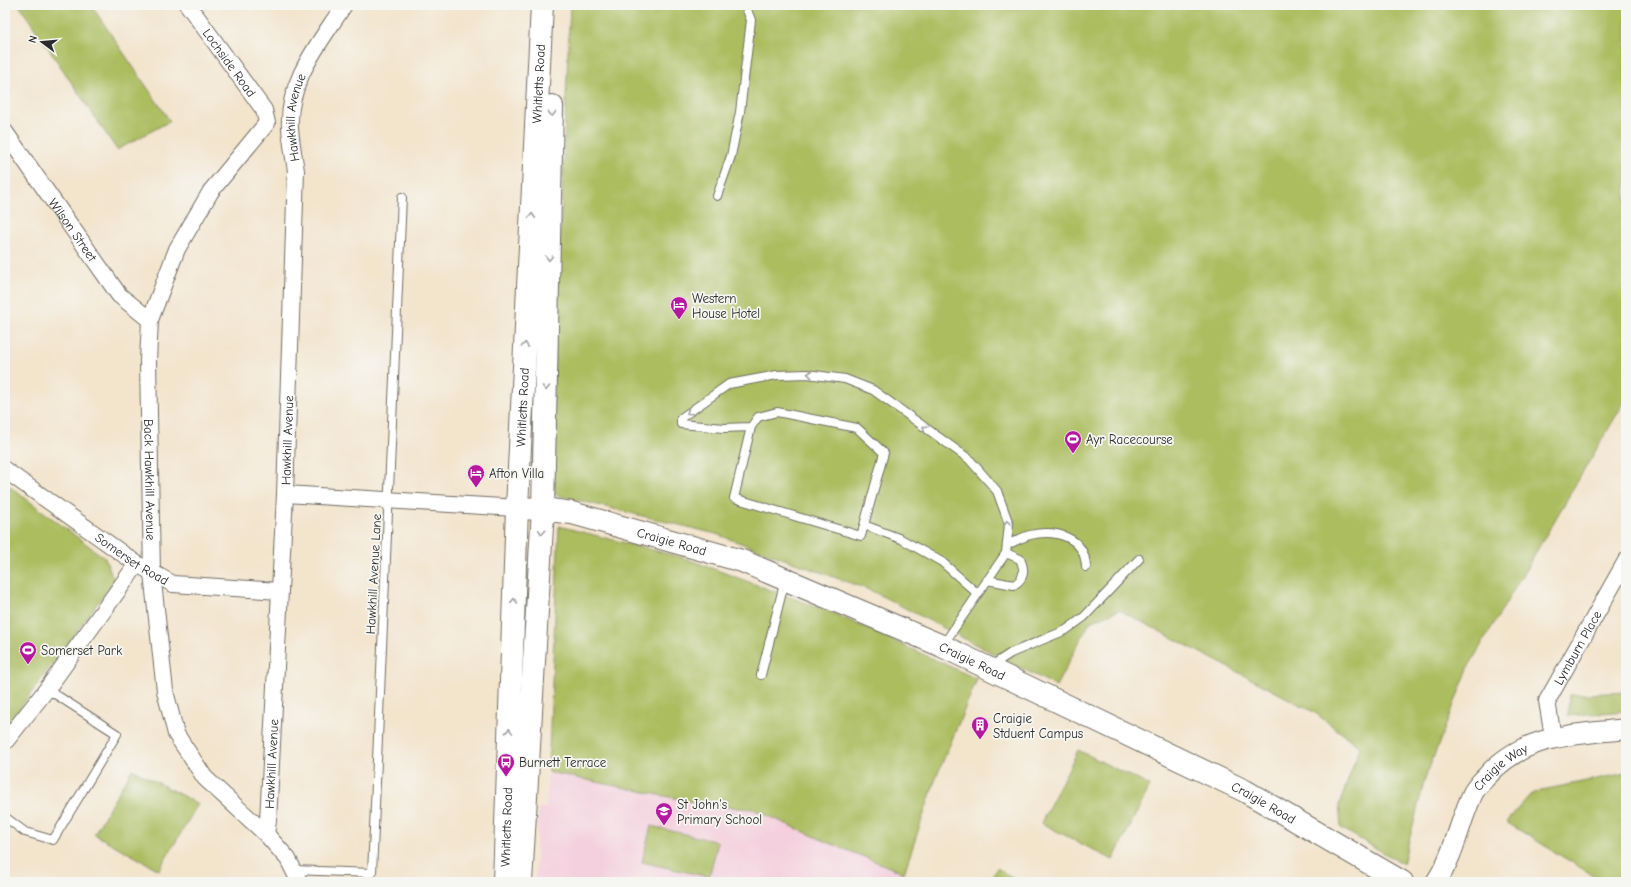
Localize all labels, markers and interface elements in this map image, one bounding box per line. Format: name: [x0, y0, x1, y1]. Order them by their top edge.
north arrow: [22, 22, 62, 62]
street label: Lochside Road: [200, 26, 259, 100]
text: N: [26, 34, 40, 45]
street label: Whitletts Road: [529, 44, 548, 124]
street label: Hawkhill Avenue: [283, 70, 309, 163]
one-way arrow: [547, 111, 556, 117]
street label: Wilson Street: [46, 195, 101, 265]
one-way arrow: [527, 213, 536, 219]
one-way arrow: [544, 255, 553, 261]
place label: Western House Hotel: [692, 291, 760, 321]
hotel icon: Western House Hotel: [669, 295, 689, 320]
one-way arrow: [521, 342, 530, 348]
street label: Whitletts Road: [513, 367, 532, 447]
one-way arrow: [807, 370, 813, 379]
one-way arrow: [542, 385, 550, 391]
street label: Hawkhill Avenue: [278, 395, 296, 485]
one-way arrow: [687, 407, 694, 414]
street label: Back Hawkhill Avenue: [141, 419, 158, 541]
one-way arrow: [922, 425, 929, 433]
sports icon: Ayr Racecourse: [1063, 429, 1083, 454]
place label: Ayr Racecourse: [1086, 432, 1173, 447]
hotel icon: Afton Villa: [466, 463, 486, 488]
place label: Afton Villa: [489, 466, 544, 481]
street label: Hawkhill Avenue Lane: [363, 513, 384, 635]
one-way arrow: [1003, 519, 1012, 526]
street label: Craigie Road: [635, 525, 708, 559]
one-way arrow: [537, 529, 546, 535]
street label: Somerset Road: [92, 530, 171, 588]
one-way arrow: [510, 598, 518, 604]
street label: Lymburn Place: [1551, 607, 1605, 688]
street label: Craigie Road: [937, 639, 1008, 683]
sports icon: Somerset Park: [18, 640, 38, 665]
place label: Somerset Park: [41, 643, 123, 658]
place label: Craigie Stduent Campus: [993, 711, 1083, 741]
building icon: Craigie Stduent Campus: [970, 715, 990, 740]
street label: Hawkhill Avenue: [262, 718, 281, 809]
one-way arrow: [505, 728, 513, 734]
street label: Craigie Way: [1470, 741, 1530, 794]
bus stop icon: Burnett Terrace: [496, 752, 516, 777]
place label: Burnett Terrace: [519, 755, 607, 770]
street label: Craigie Road: [1229, 779, 1298, 827]
street label: Whitletts Road: [498, 787, 515, 867]
place label: St John's Primary School: [677, 797, 762, 827]
school or university icon: St John's Primary School: [654, 801, 674, 826]

